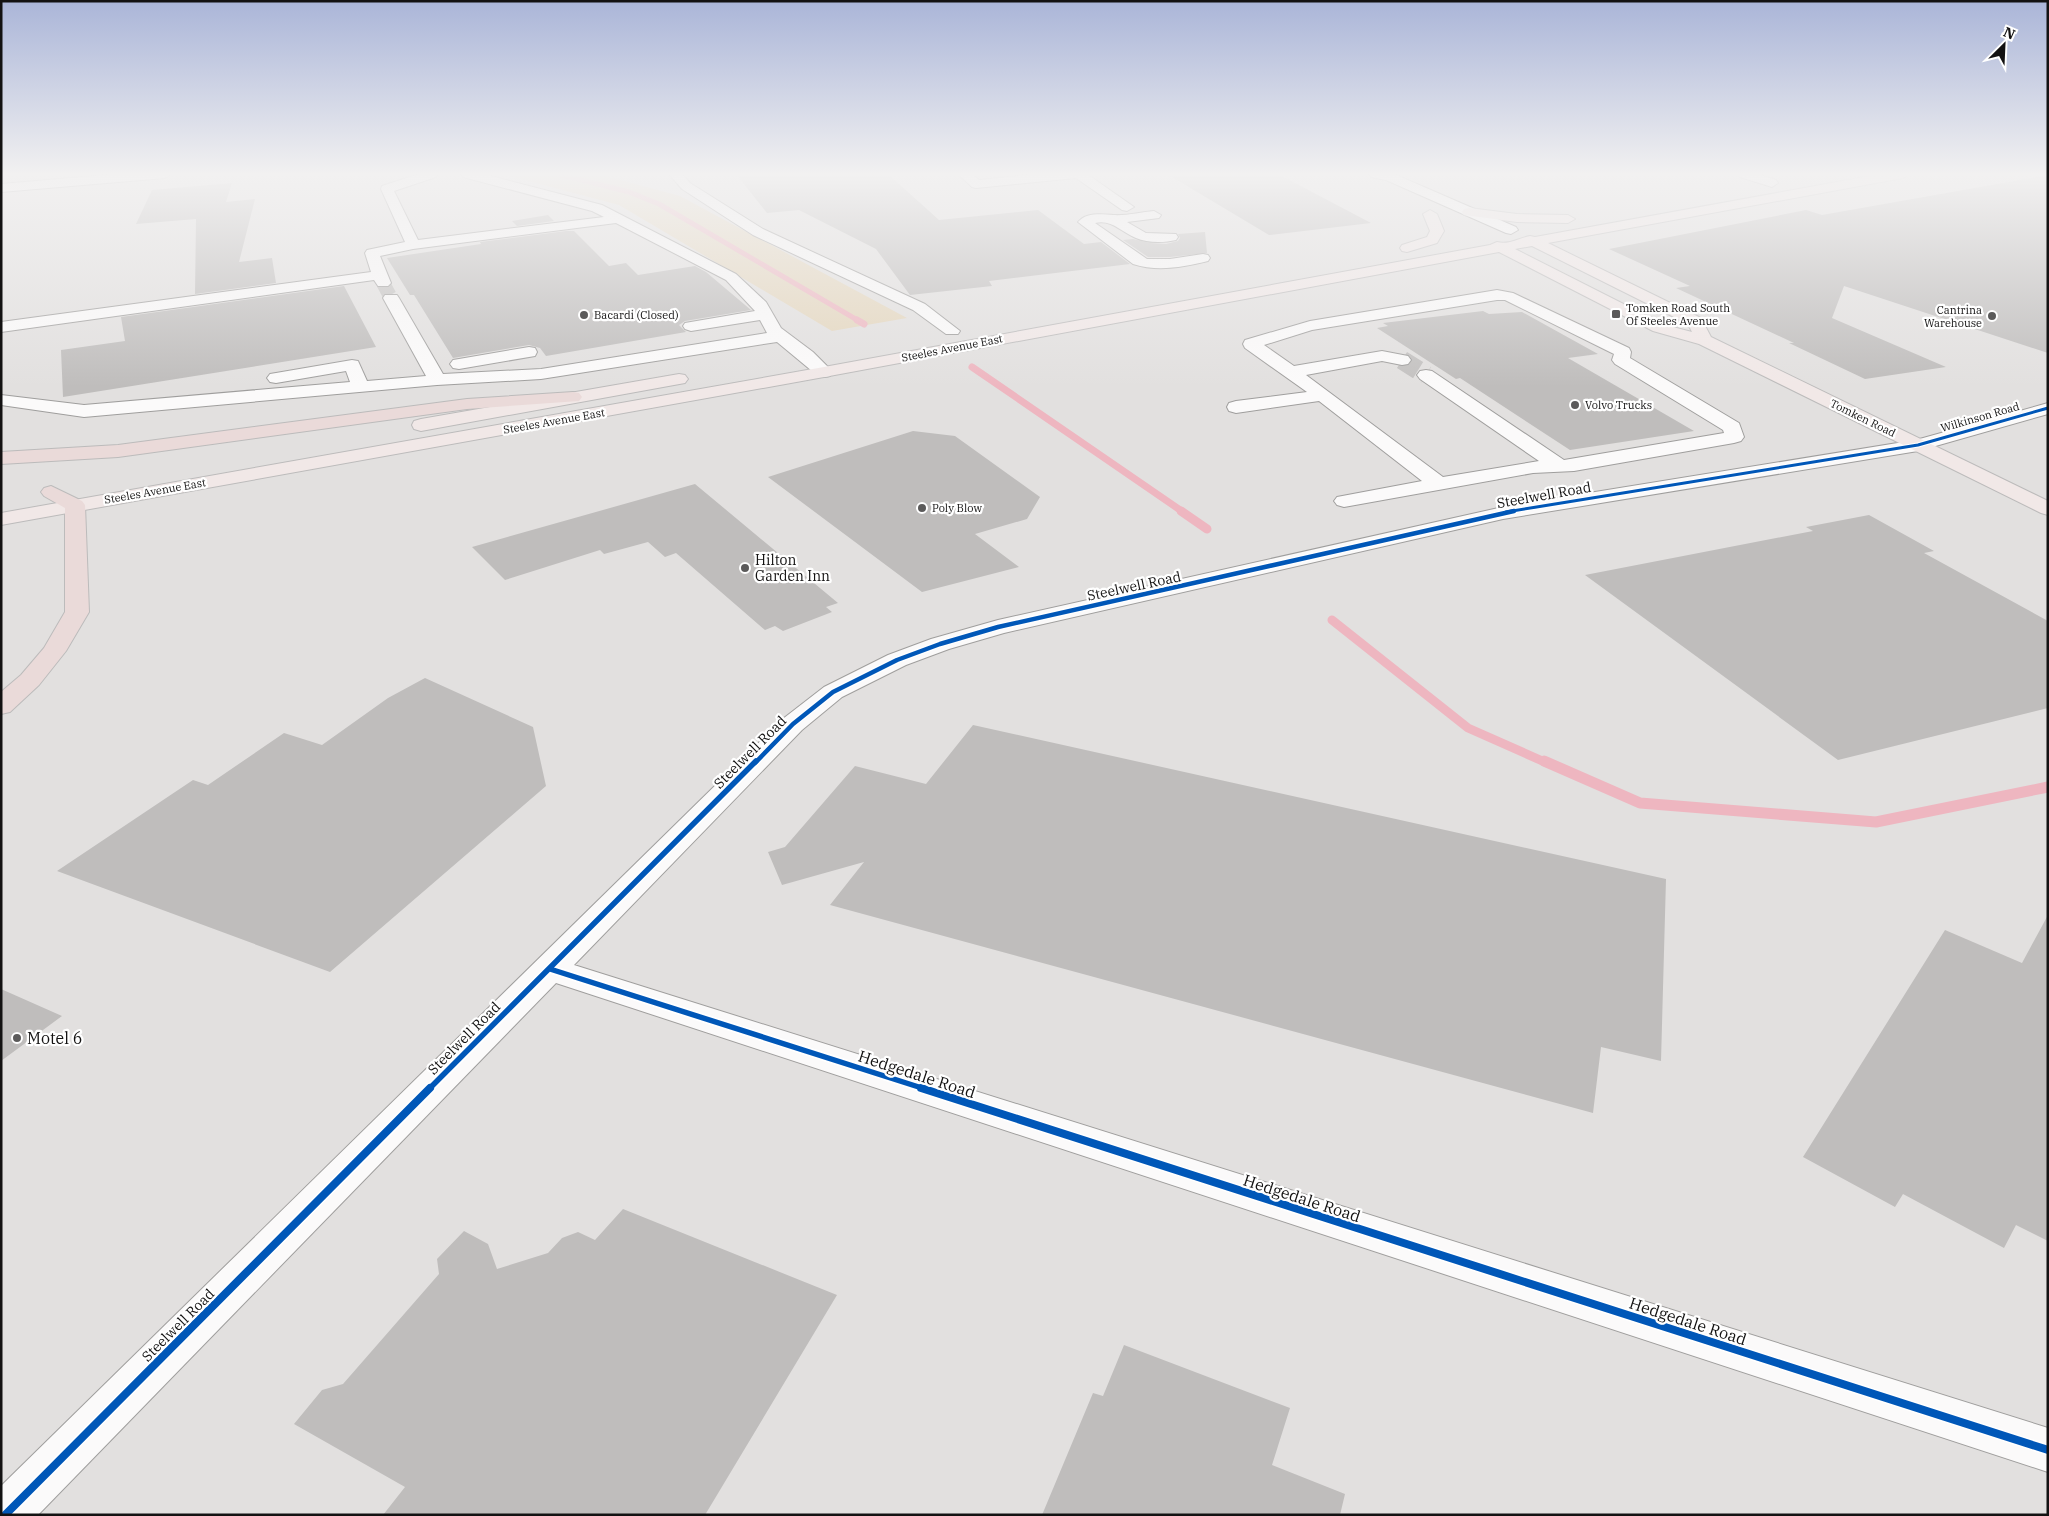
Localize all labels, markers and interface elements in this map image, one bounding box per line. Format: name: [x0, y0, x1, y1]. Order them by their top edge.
north arrow: [1979, 20, 2029, 70]
text: N: [2001, 23, 2018, 44]
place label: Tomken Road South Of Steeles Avenue: [1626, 301, 1730, 328]
place label: Cantrina Warehouse: [1924, 303, 1982, 330]
place label: Bacardi (Closed): [594, 308, 679, 322]
marker: Tomken Road South Of Steeles Avenue: [1610, 308, 1622, 320]
marker: Bacardi (Closed): [578, 309, 590, 321]
marker: Cantrina Warehouse: [1986, 310, 1998, 322]
street label: Steeles Avenue East: [900, 331, 1004, 365]
street label: Tomken Road: [1828, 396, 1898, 440]
place label: Volvo Trucks: [1585, 398, 1652, 412]
marker: Volvo Trucks: [1569, 399, 1581, 411]
street label: Wilkinson Road: [1939, 399, 2021, 435]
street label: Steeles Avenue East: [502, 405, 606, 437]
street label: Steeles Avenue East: [103, 475, 207, 507]
street label: Steelwell Road: [1495, 478, 1593, 512]
place label: Poly Blow: [932, 501, 982, 515]
marker: Poly Blow: [916, 502, 928, 514]
place label: Hilton Garden Inn: [755, 551, 830, 585]
marker: Hilton Garden Inn: [739, 562, 751, 574]
street label: Steelwell Road: [1085, 567, 1183, 605]
street label: Steelwell Road: [710, 711, 791, 792]
street label: Steelwell Road: [424, 997, 505, 1078]
place label: Motel 6: [27, 1028, 82, 1048]
marker: Motel 6: [11, 1032, 23, 1044]
street label: Hedgedale Road: [856, 1046, 978, 1102]
street label: Hedgedale Road: [1241, 1170, 1363, 1226]
street label: Steelwell Road: [138, 1284, 219, 1365]
street label: Hedgedale Road: [1627, 1293, 1749, 1349]

